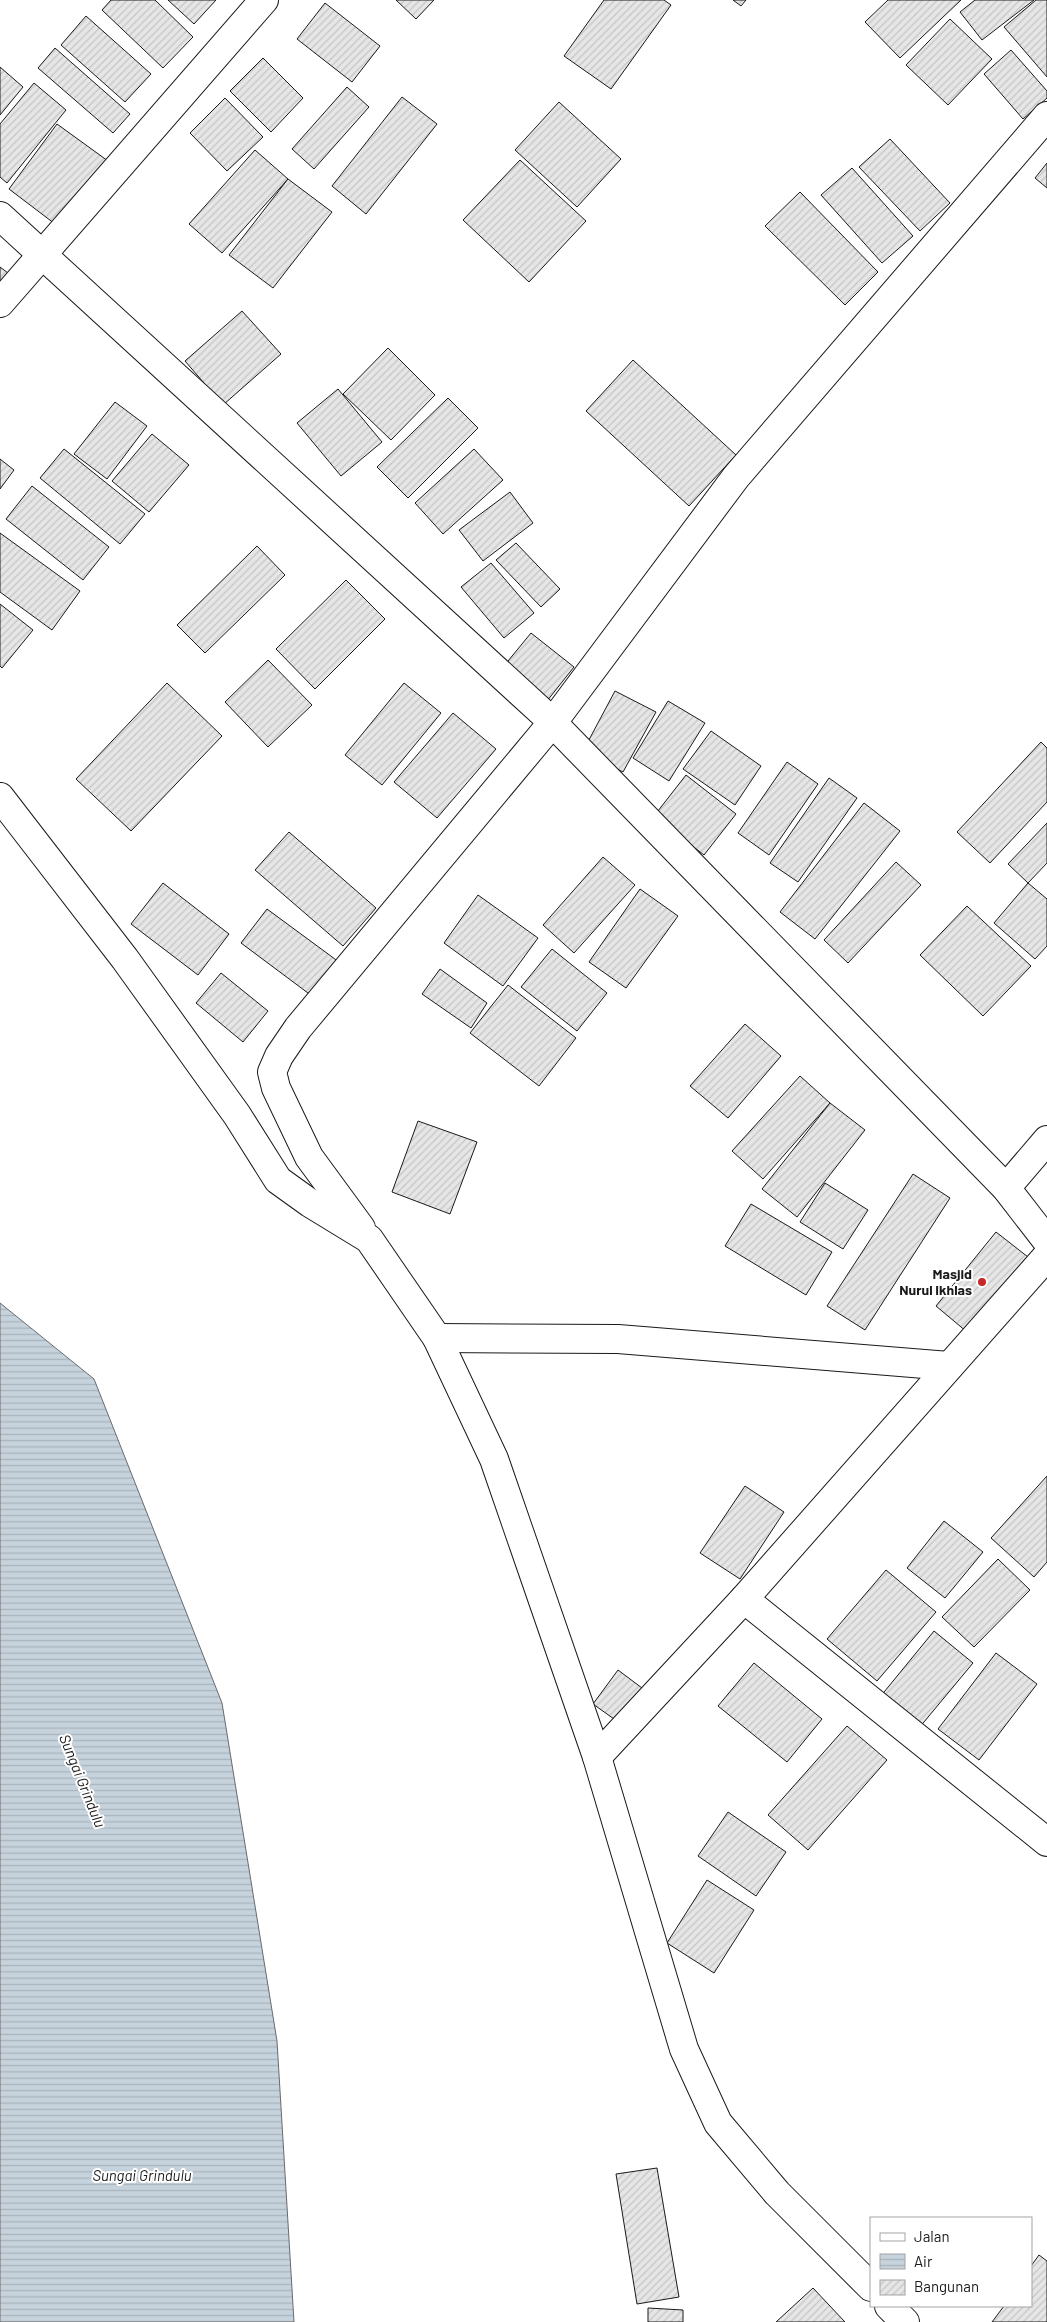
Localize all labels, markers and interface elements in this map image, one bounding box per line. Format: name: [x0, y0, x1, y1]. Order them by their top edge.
place label: Masjid Nurul Ikhlas: [899, 1265, 972, 1298]
marker: Masjid Nurul Ikhlas: [976, 1276, 988, 1288]
water label: Sungai Grindulu: [56, 1731, 110, 1830]
water label: Sungai Grindulu: [92, 2166, 192, 2184]
legend: [870, 2217, 1032, 2307]
text: Jalan: [914, 2227, 950, 2245]
text: Air: [914, 2252, 933, 2270]
text: Bangunan: [914, 2277, 979, 2295]

